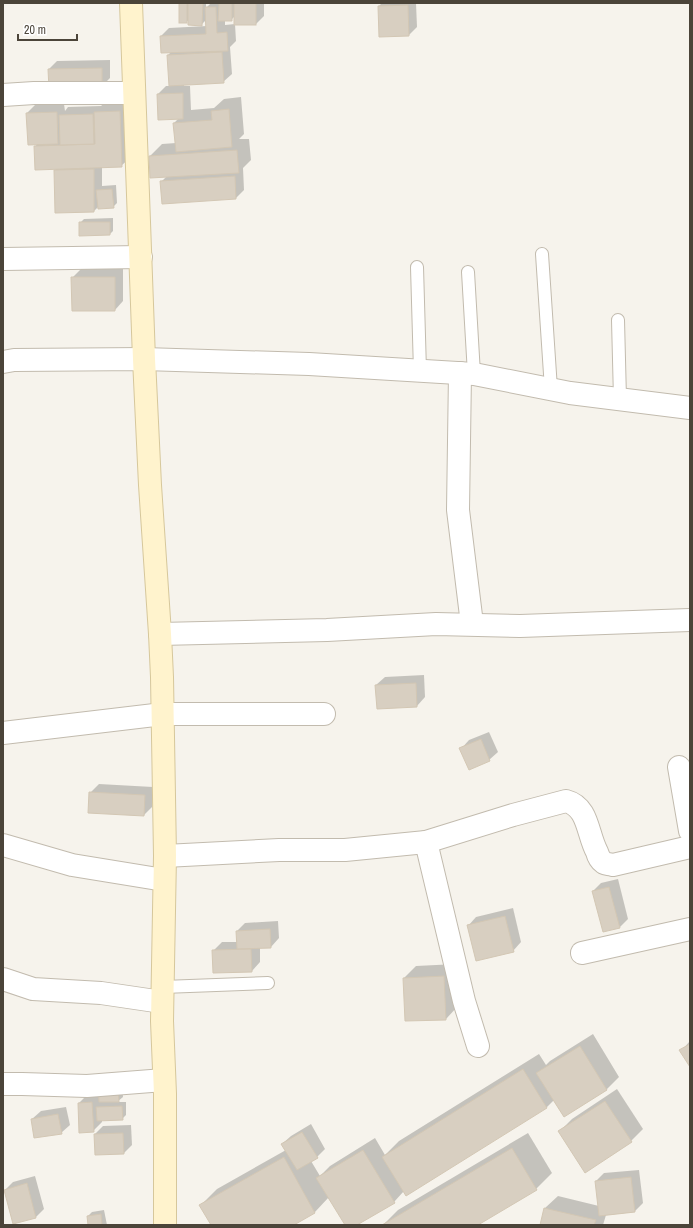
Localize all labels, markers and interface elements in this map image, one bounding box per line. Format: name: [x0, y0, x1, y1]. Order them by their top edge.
scale bar: [18, 16, 77, 42]
text: 20 m: [24, 22, 46, 38]

